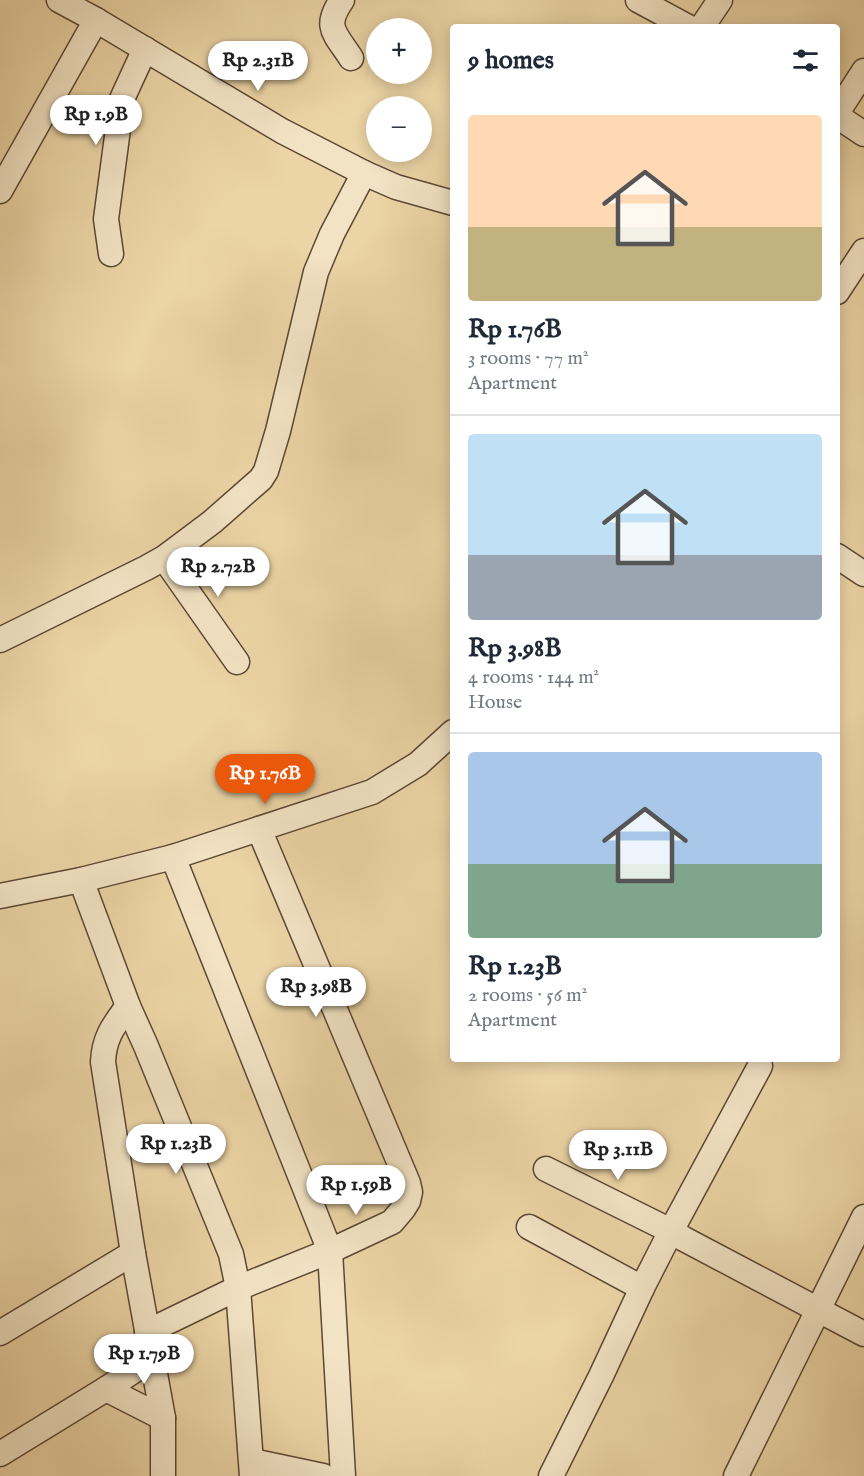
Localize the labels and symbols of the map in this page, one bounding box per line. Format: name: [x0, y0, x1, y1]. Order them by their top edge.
pin: Rp 2.31B: [196, 41, 320, 92]
pin: Rp 1.9B: [41, 95, 151, 146]
pin: Rp 2.72B: [156, 547, 280, 598]
pin: Rp 1.76B: [203, 754, 327, 805]
pin: Rp 3.98B: [254, 967, 378, 1018]
pin: Rp 1.23B: [114, 1124, 238, 1175]
pin: Rp 3.11B: [556, 1130, 680, 1181]
pin: Rp 1.59B: [294, 1165, 418, 1216]
pin: Rp 1.79B: [82, 1334, 206, 1385]

